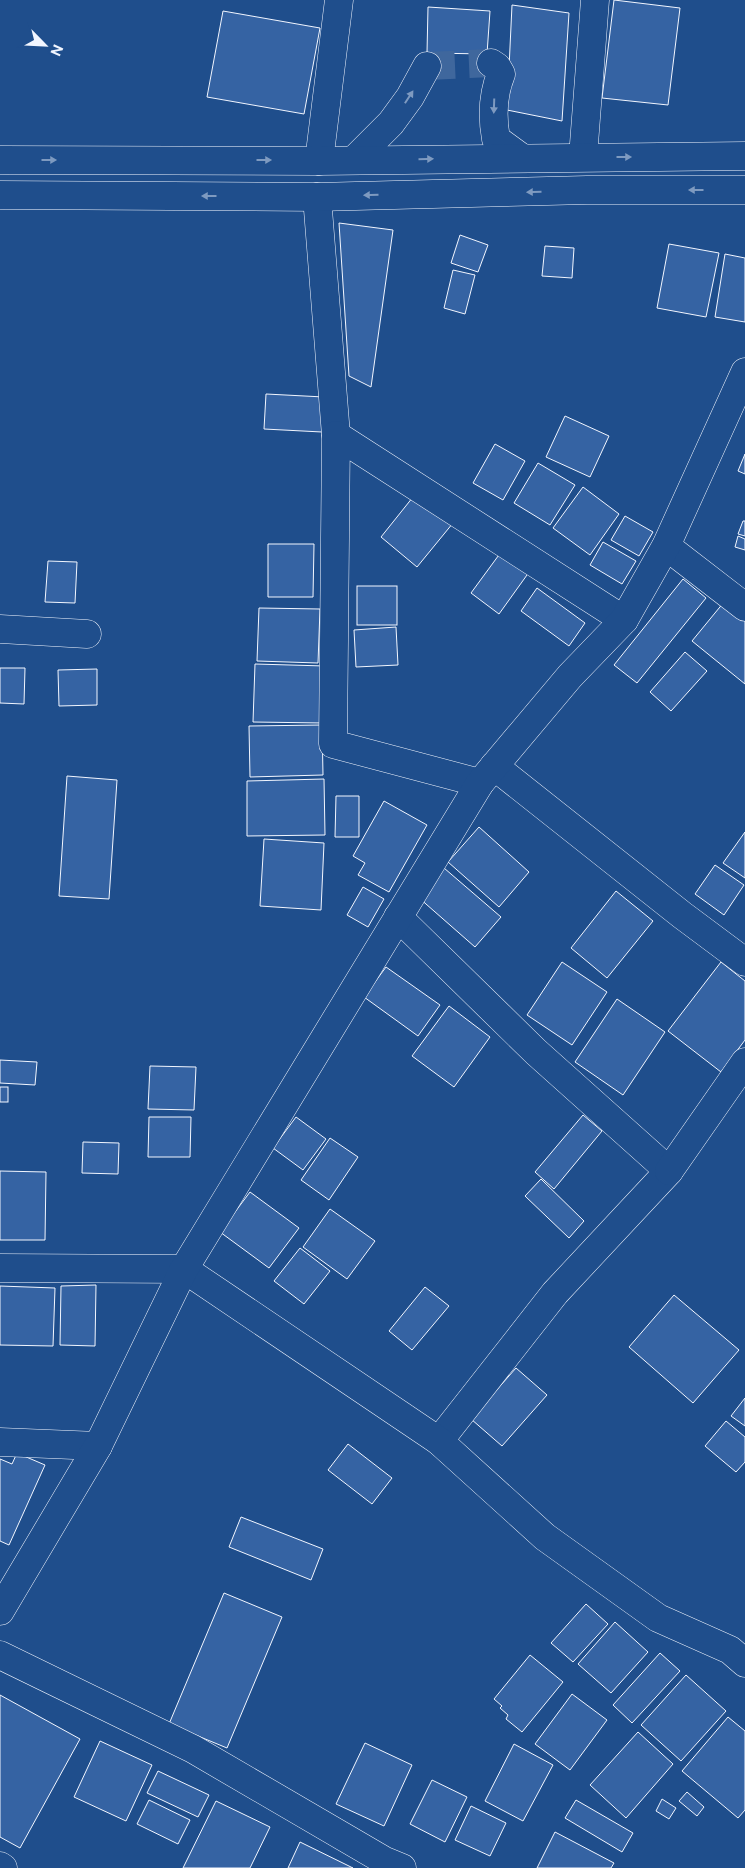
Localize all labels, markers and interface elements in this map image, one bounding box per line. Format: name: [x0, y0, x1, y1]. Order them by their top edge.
north arrow: [20, 20, 70, 70]
text: N: [47, 42, 66, 59]
one-way arrow: [404, 91, 414, 104]
one-way arrow: [490, 99, 498, 115]
one-way arrow: [616, 153, 632, 161]
one-way arrow: [418, 155, 434, 163]
one-way arrow: [41, 156, 57, 164]
one-way arrow: [256, 156, 272, 164]
one-way arrow: [688, 186, 704, 194]
one-way arrow: [526, 188, 542, 196]
one-way arrow: [201, 192, 217, 200]
one-way arrow: [363, 192, 379, 200]

